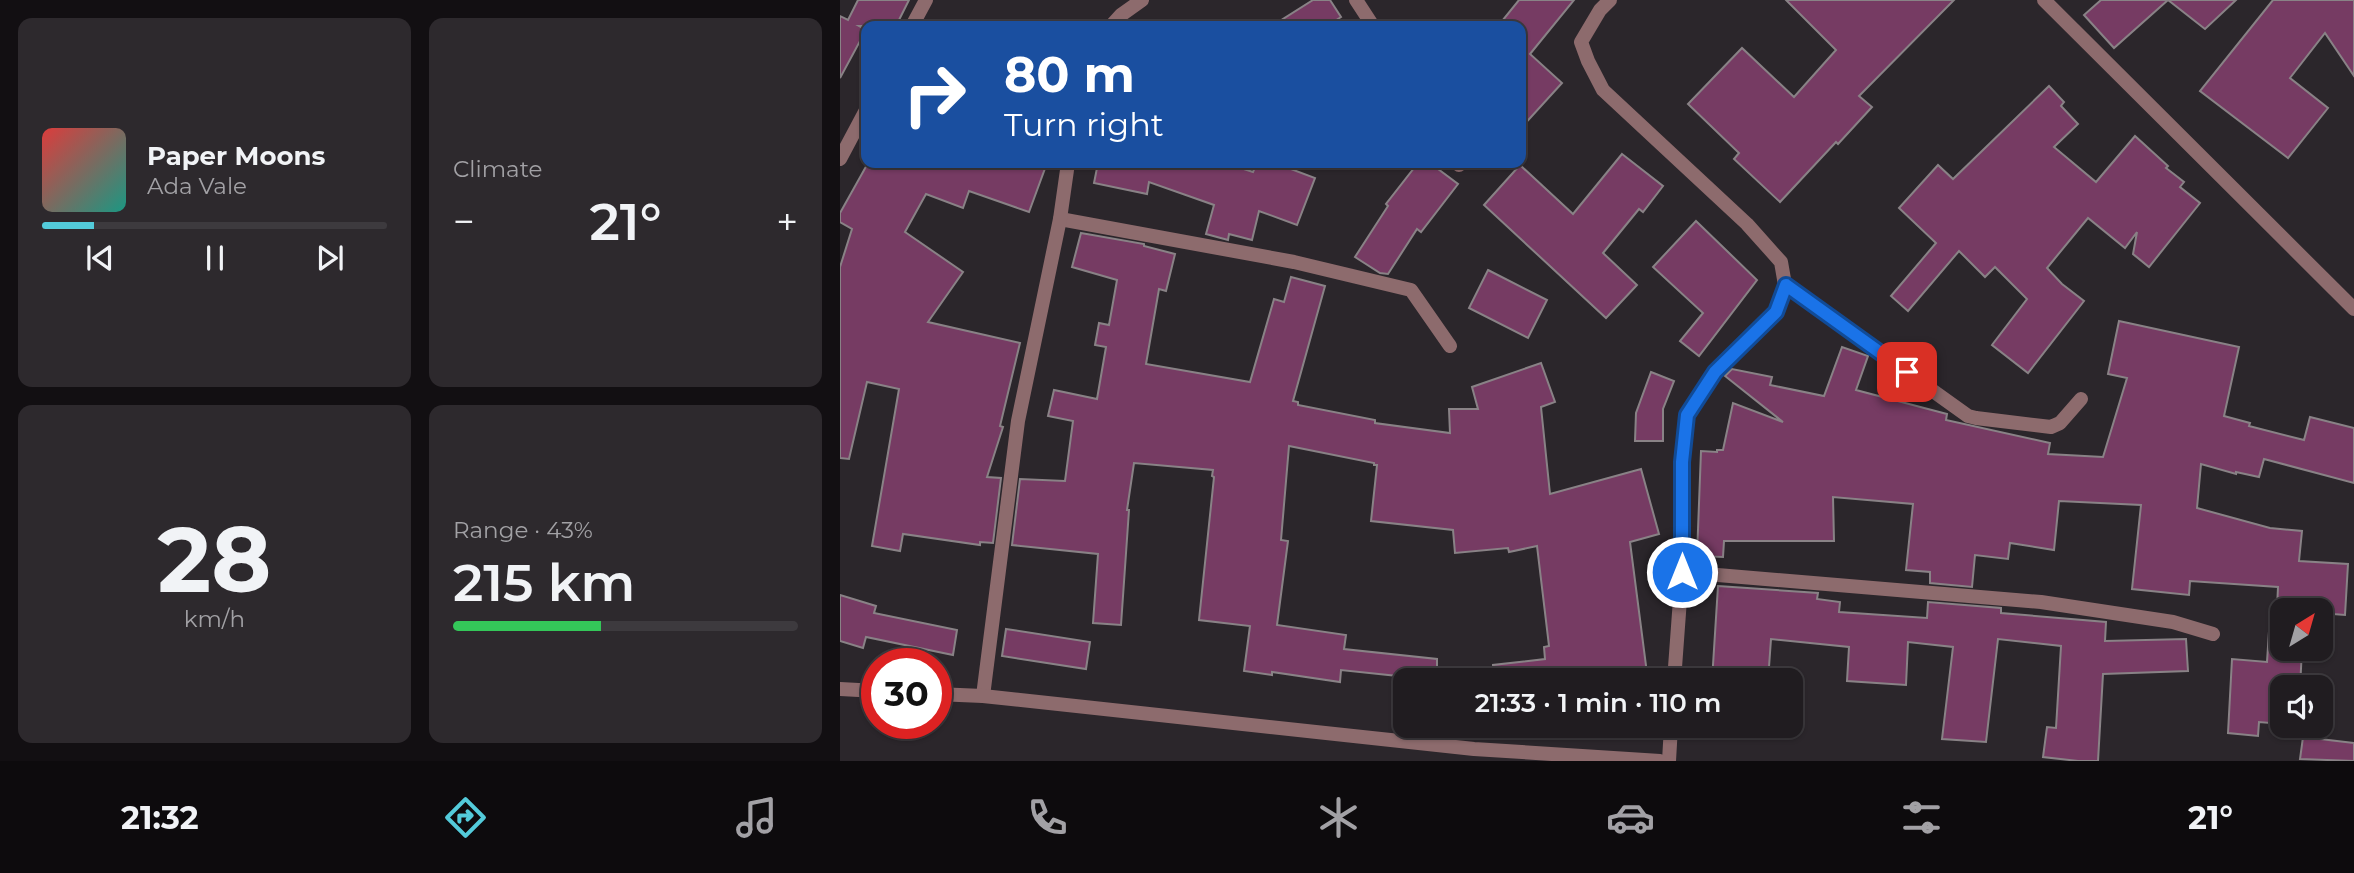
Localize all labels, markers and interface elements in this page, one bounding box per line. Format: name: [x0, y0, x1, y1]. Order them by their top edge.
text: 80 m: [1004, 45, 1135, 104]
icon: right: [889, 49, 980, 140]
text: Turn right: [1004, 105, 1164, 144]
text: Paper Moons: [147, 140, 325, 172]
text: Climate: [453, 155, 542, 183]
text: Ada Vale: [147, 172, 247, 200]
text: 21°: [590, 190, 661, 253]
text: −: [453, 198, 475, 245]
text: +: [776, 198, 798, 245]
icon: previous: [81, 239, 119, 277]
icon: pause: [196, 239, 234, 277]
icon: next: [311, 239, 349, 277]
pin: [1877, 342, 1937, 402]
icon: arrive: [1888, 353, 1926, 391]
text: 28: [158, 504, 271, 615]
text: Range · 43%: [453, 516, 593, 544]
position arrow: [1645, 535, 1719, 609]
text: 215 km: [453, 551, 635, 614]
north arrow: [2270, 598, 2333, 662]
map controls: [2270, 598, 2333, 738]
text: km/h: [184, 605, 245, 633]
speed limit sign: 30: [861, 648, 952, 739]
button: sound: [2270, 675, 2333, 738]
text: 21:33 · 1 min · 110 m: [1475, 687, 1721, 719]
icon: directions: [441, 793, 490, 842]
icon: music: [732, 793, 781, 842]
icon: phone: [1023, 793, 1072, 842]
icon: climate: [1314, 793, 1363, 842]
icon: car: [1606, 793, 1655, 842]
icon: filters: [1897, 793, 1946, 842]
text: 21:32: [121, 798, 199, 837]
text: 21°: [2188, 798, 2233, 837]

